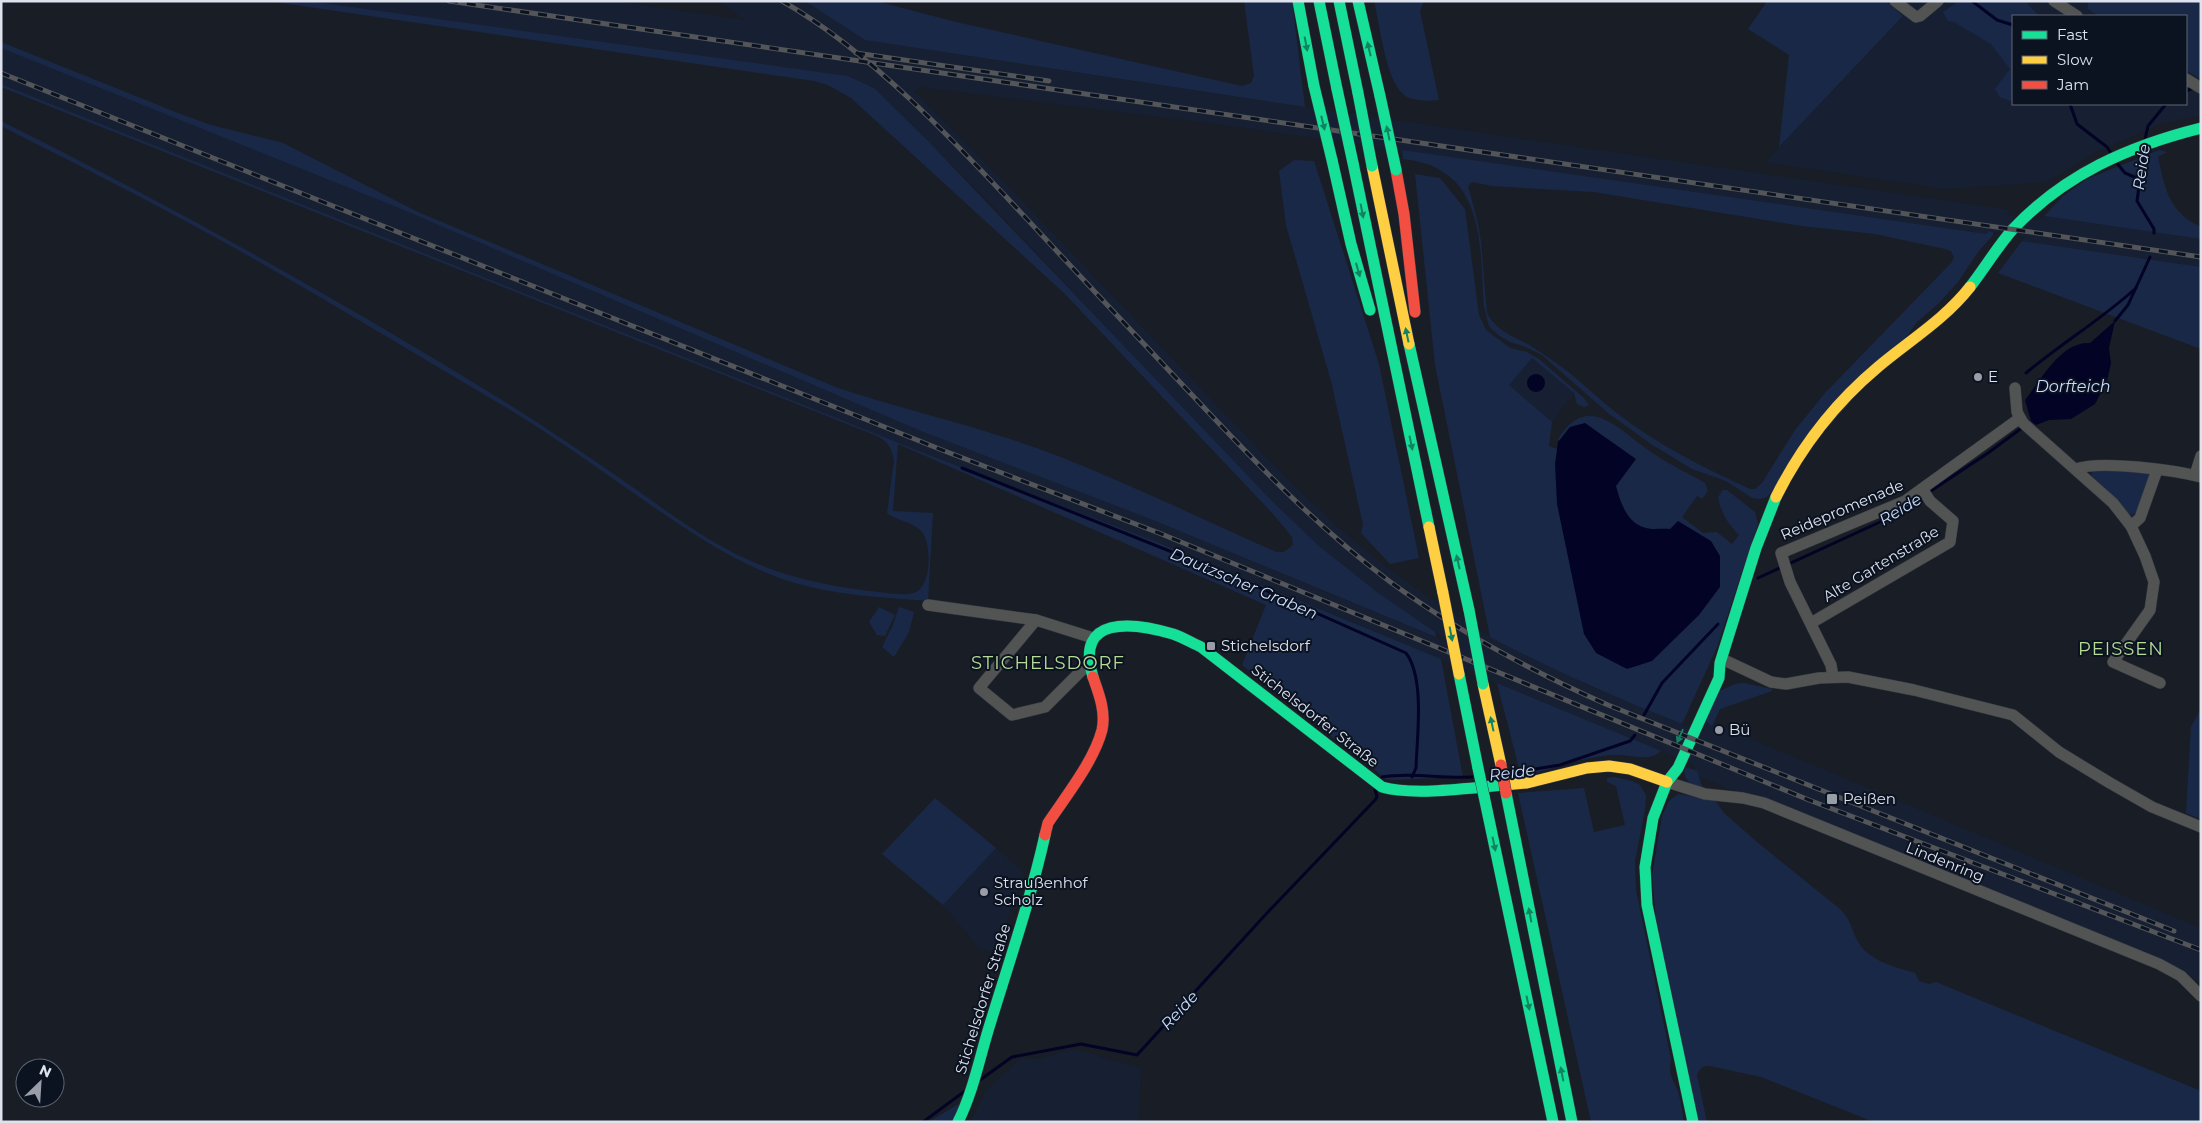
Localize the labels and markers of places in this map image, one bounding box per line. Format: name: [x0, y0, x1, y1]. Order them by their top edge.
place label: E: [1988, 367, 1998, 386]
marker: E: [1972, 371, 1984, 383]
place label: Stichelsdorf: [1221, 636, 1311, 655]
marker: Stichelsdorf: [1205, 640, 1217, 652]
place label: Bü: [1729, 720, 1750, 739]
marker: Bü: [1713, 724, 1725, 736]
place label: Peißen: [1843, 789, 1896, 808]
marker: Peißen: [1825, 792, 1839, 806]
place label: Straußenhof Scholz: [994, 873, 1088, 909]
marker: Straußenhof Scholz: [978, 886, 990, 898]

